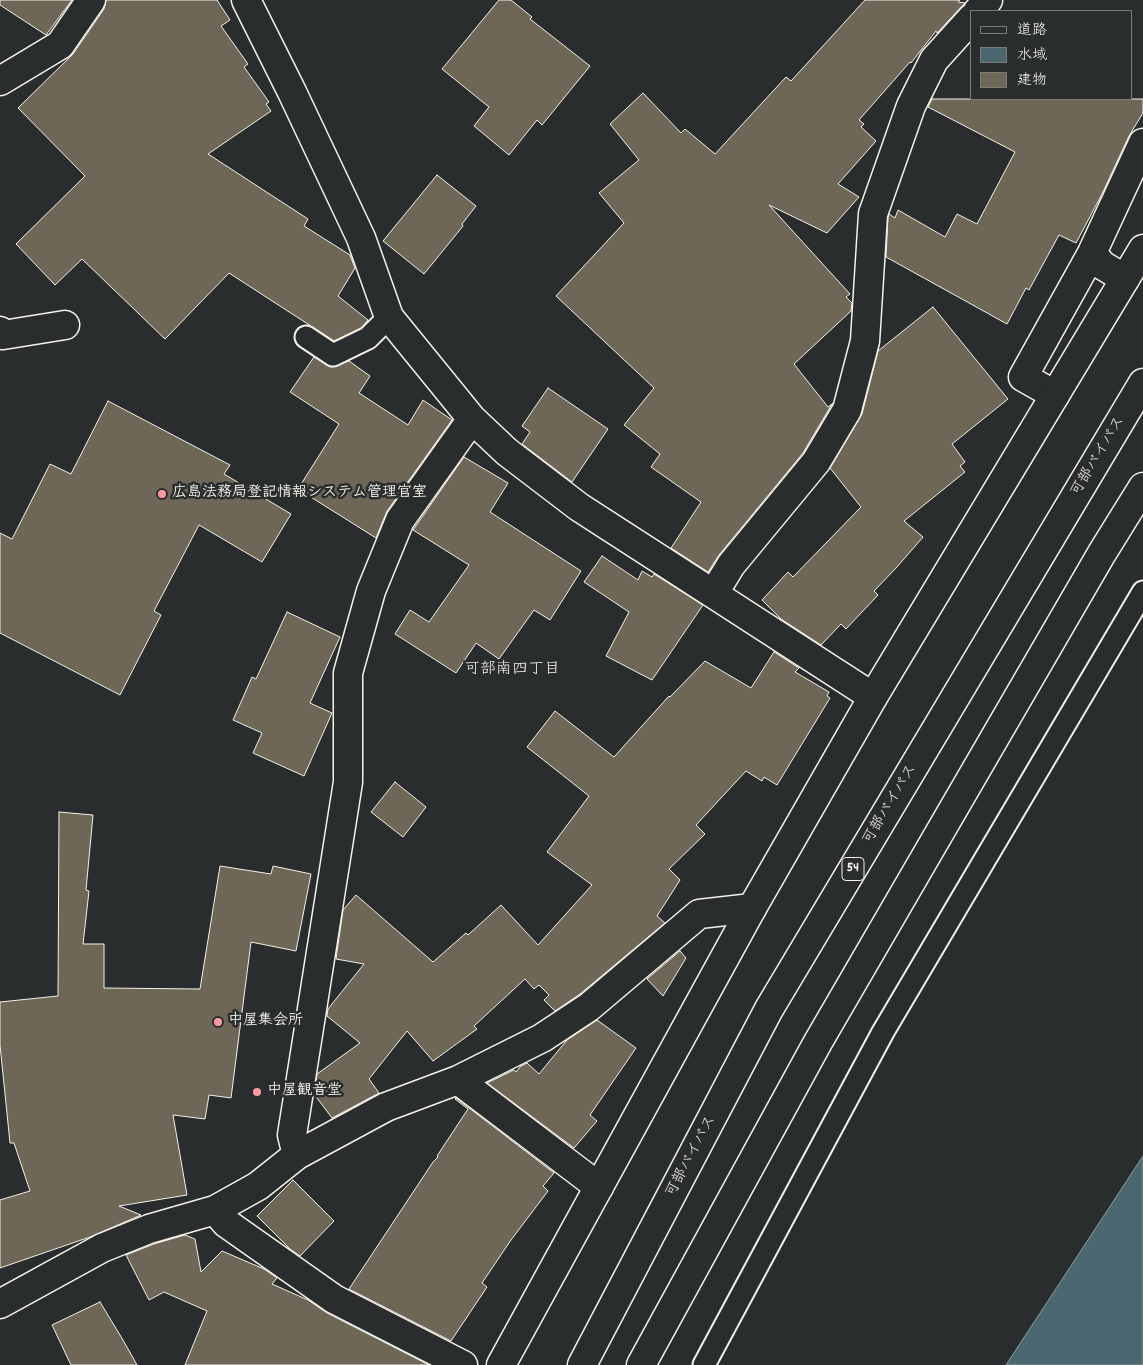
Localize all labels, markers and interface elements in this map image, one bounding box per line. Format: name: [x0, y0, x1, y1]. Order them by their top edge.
legend: [970, 10, 1133, 100]
text: 道路: [1017, 20, 1047, 42]
text: 水域: [1017, 45, 1047, 67]
text: 建物: [1017, 70, 1047, 92]
street label: 可部バイパス: [1068, 414, 1130, 500]
place label: 広島法務局登記情報システム管理官室: [172, 485, 427, 503]
marker: 広島法務局登記情報システム管理官室: [156, 488, 168, 500]
district label: 可部南四丁目: [464, 661, 560, 681]
street label: 可部バイパス: [860, 762, 922, 848]
road number: 54: [842, 858, 864, 881]
place label: 中屋集会所: [228, 1013, 303, 1031]
marker: 中屋集会所: [212, 1016, 224, 1028]
place label: 中屋観音堂: [267, 1083, 342, 1101]
marker: 中屋観音堂: [251, 1086, 263, 1098]
street label: 可部バイパス: [663, 1113, 721, 1201]

